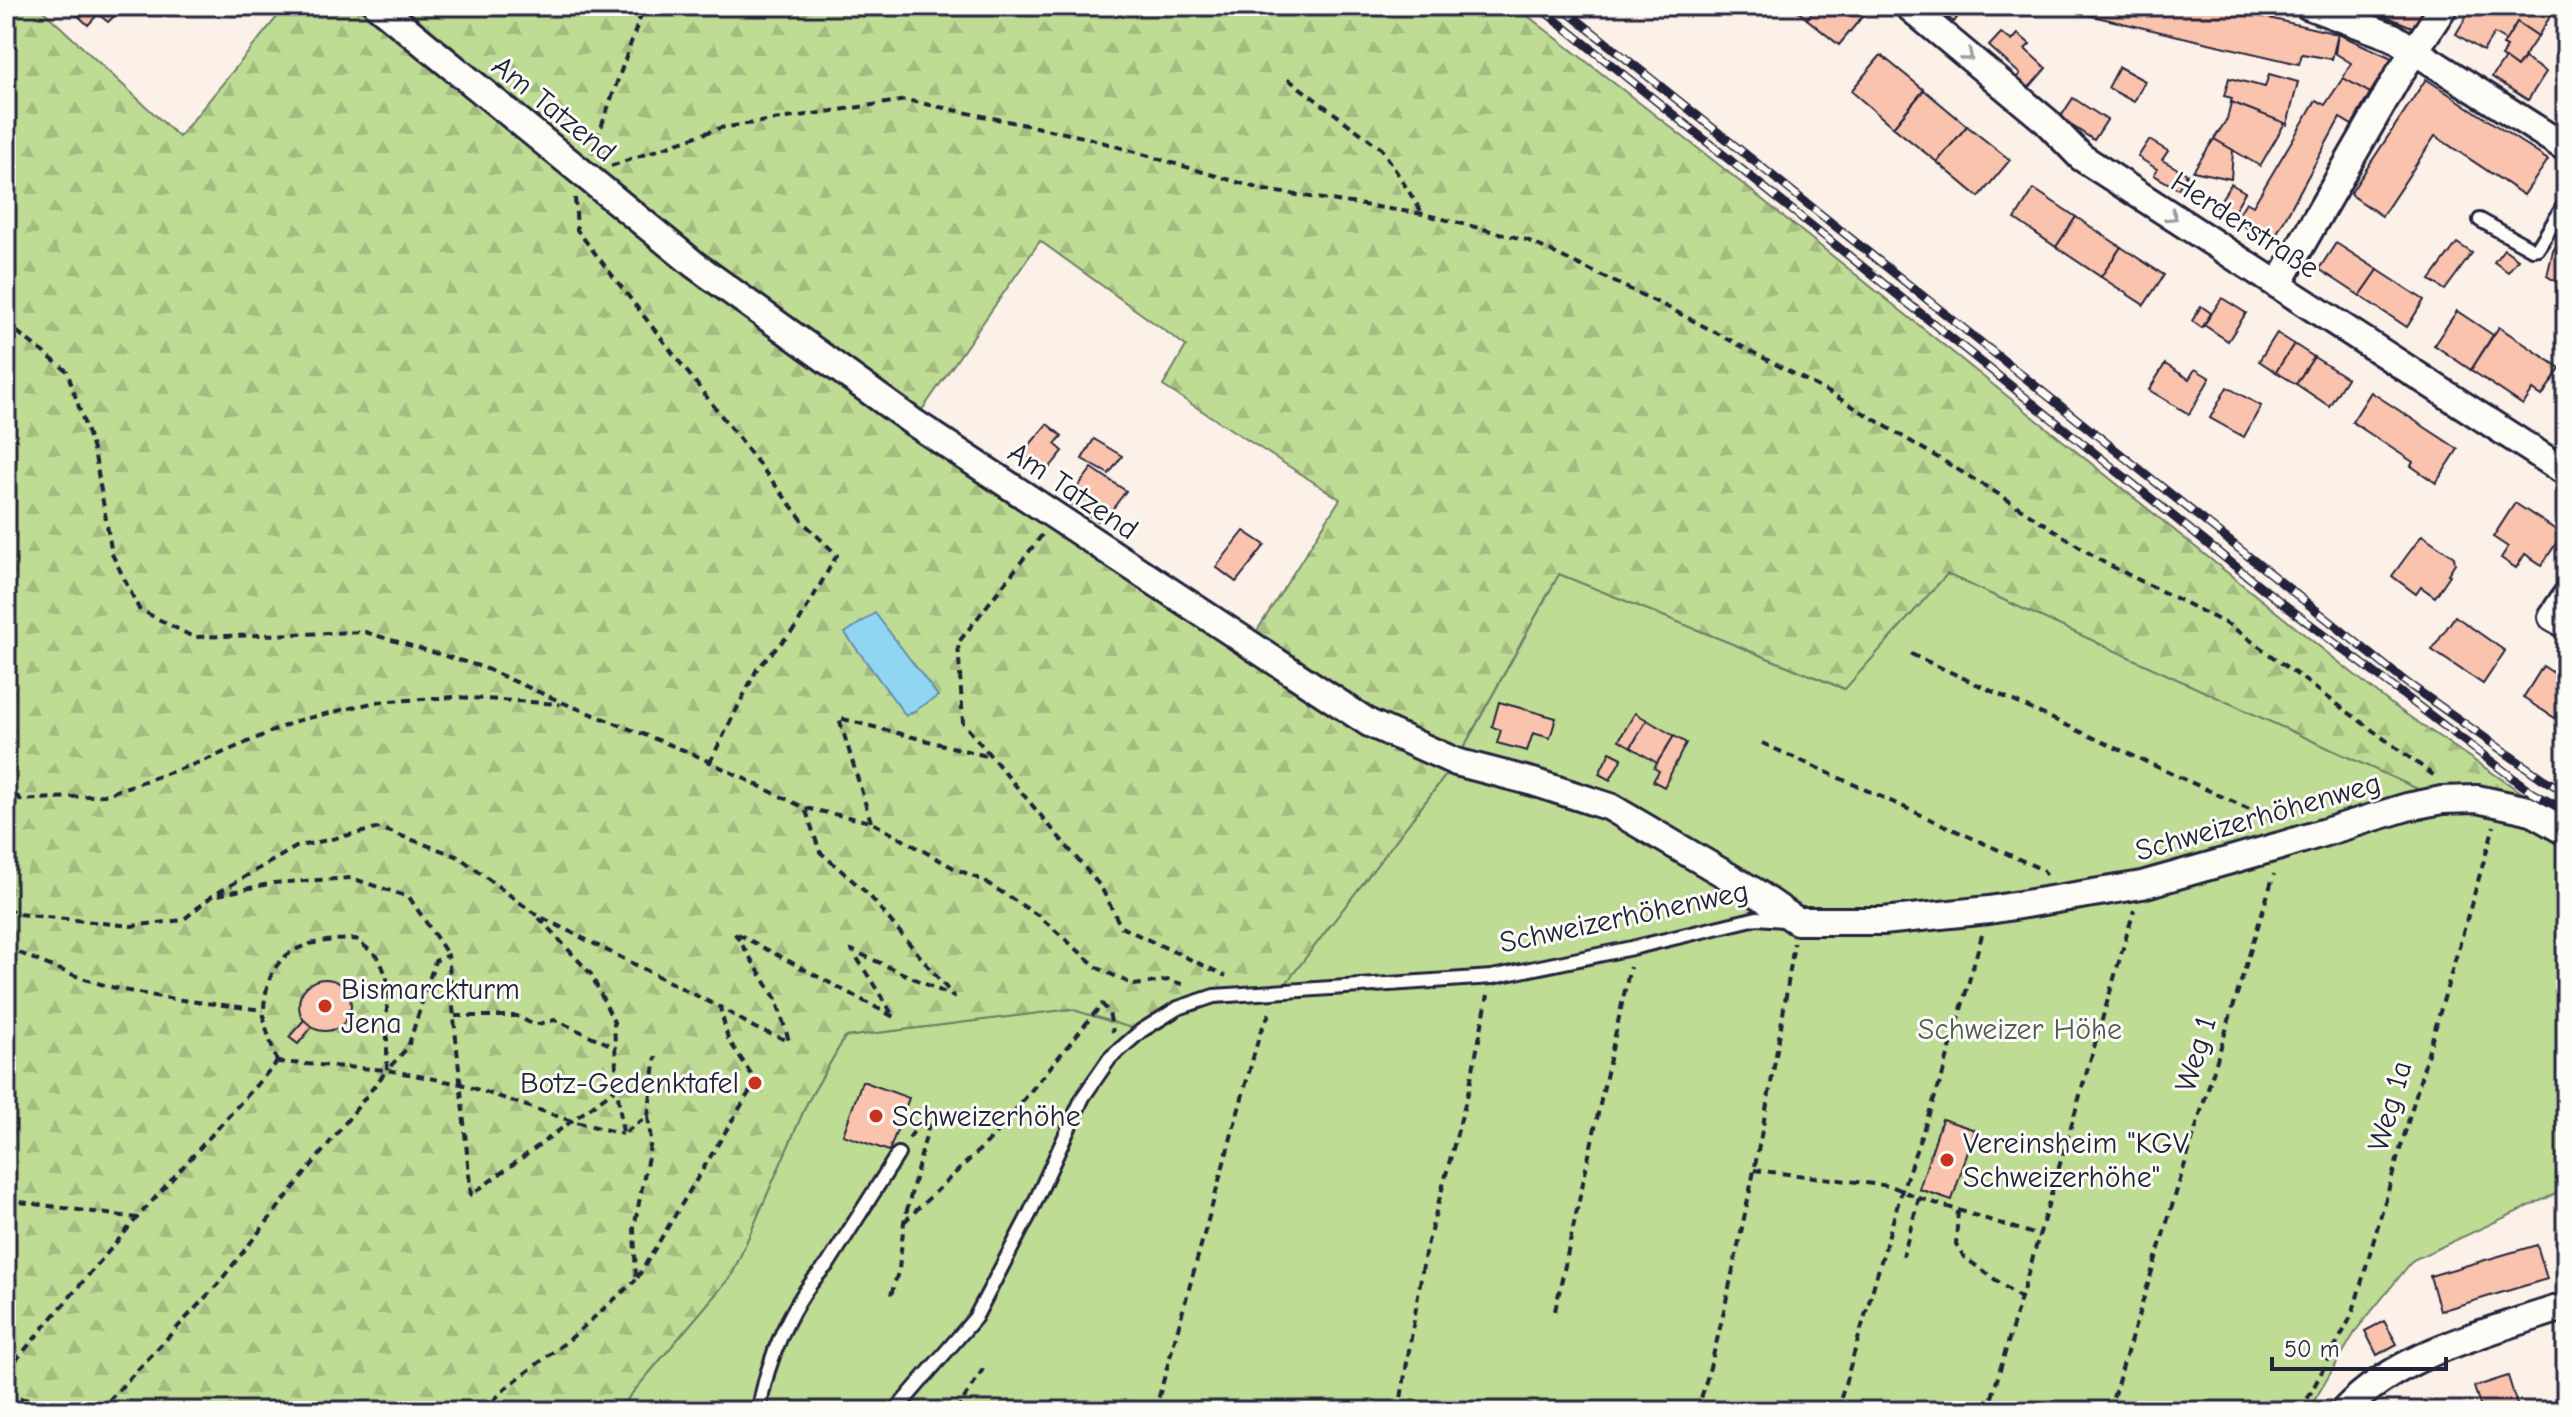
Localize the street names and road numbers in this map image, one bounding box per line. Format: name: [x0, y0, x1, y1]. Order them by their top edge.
street label: Am Tatzend: [485, 49, 623, 169]
street label: Herderstraße: [2164, 164, 2326, 286]
street label: Am Tatzend: [1001, 435, 1145, 547]
street label: Schweizerhöhenweg: [2131, 765, 2385, 869]
street label: Schweizerhöhenweg: [1496, 874, 1752, 960]
street label: Weg 1: [2168, 1012, 2224, 1096]
street label: Weg 1a: [2360, 1057, 2420, 1155]

